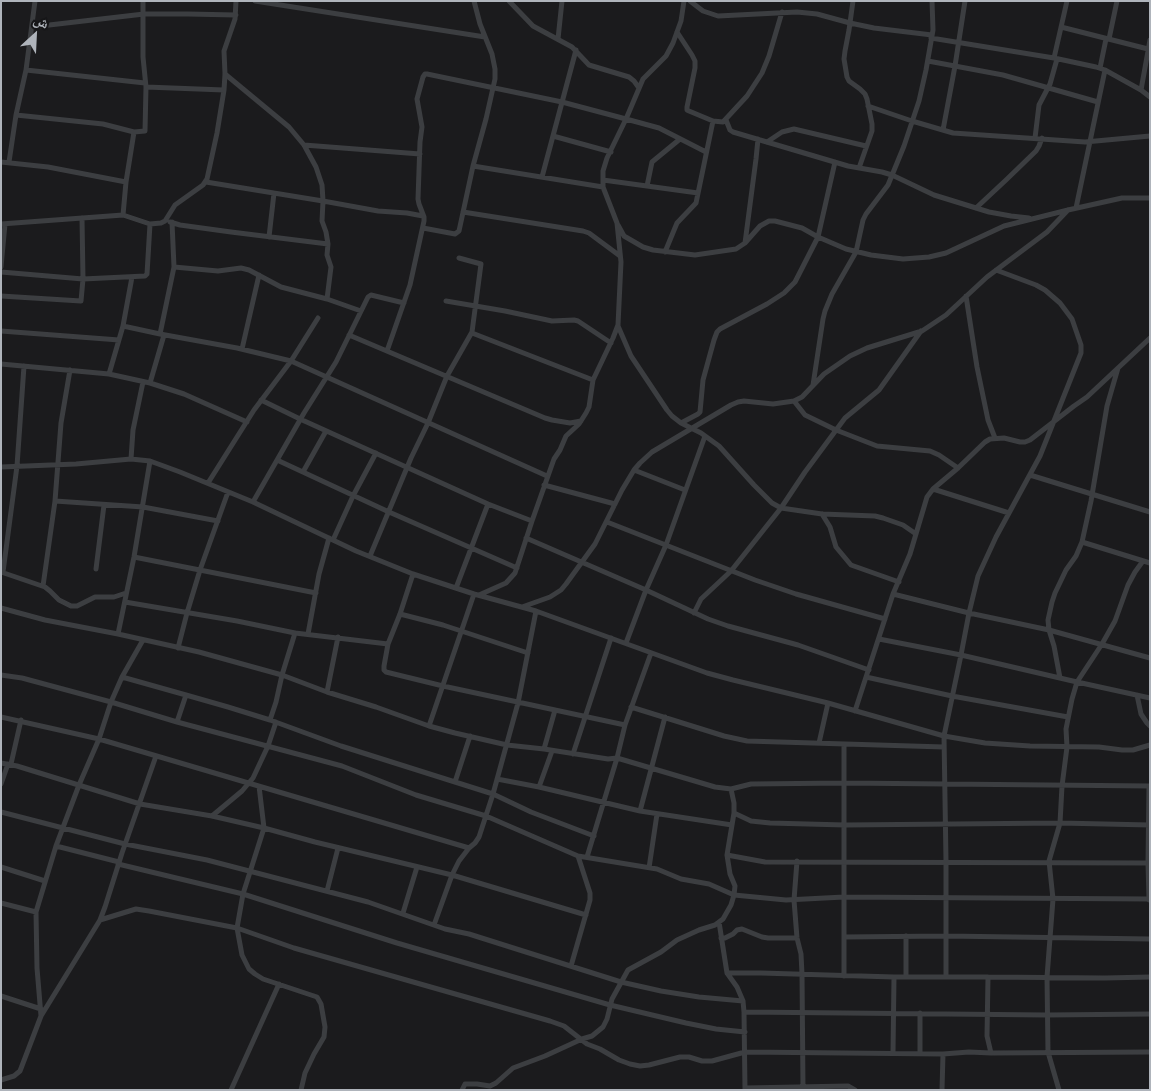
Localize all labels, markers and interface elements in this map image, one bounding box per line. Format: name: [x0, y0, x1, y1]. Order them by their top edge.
text: ش: [31, 9, 52, 33]
north arrow: [10, 10, 60, 60]

